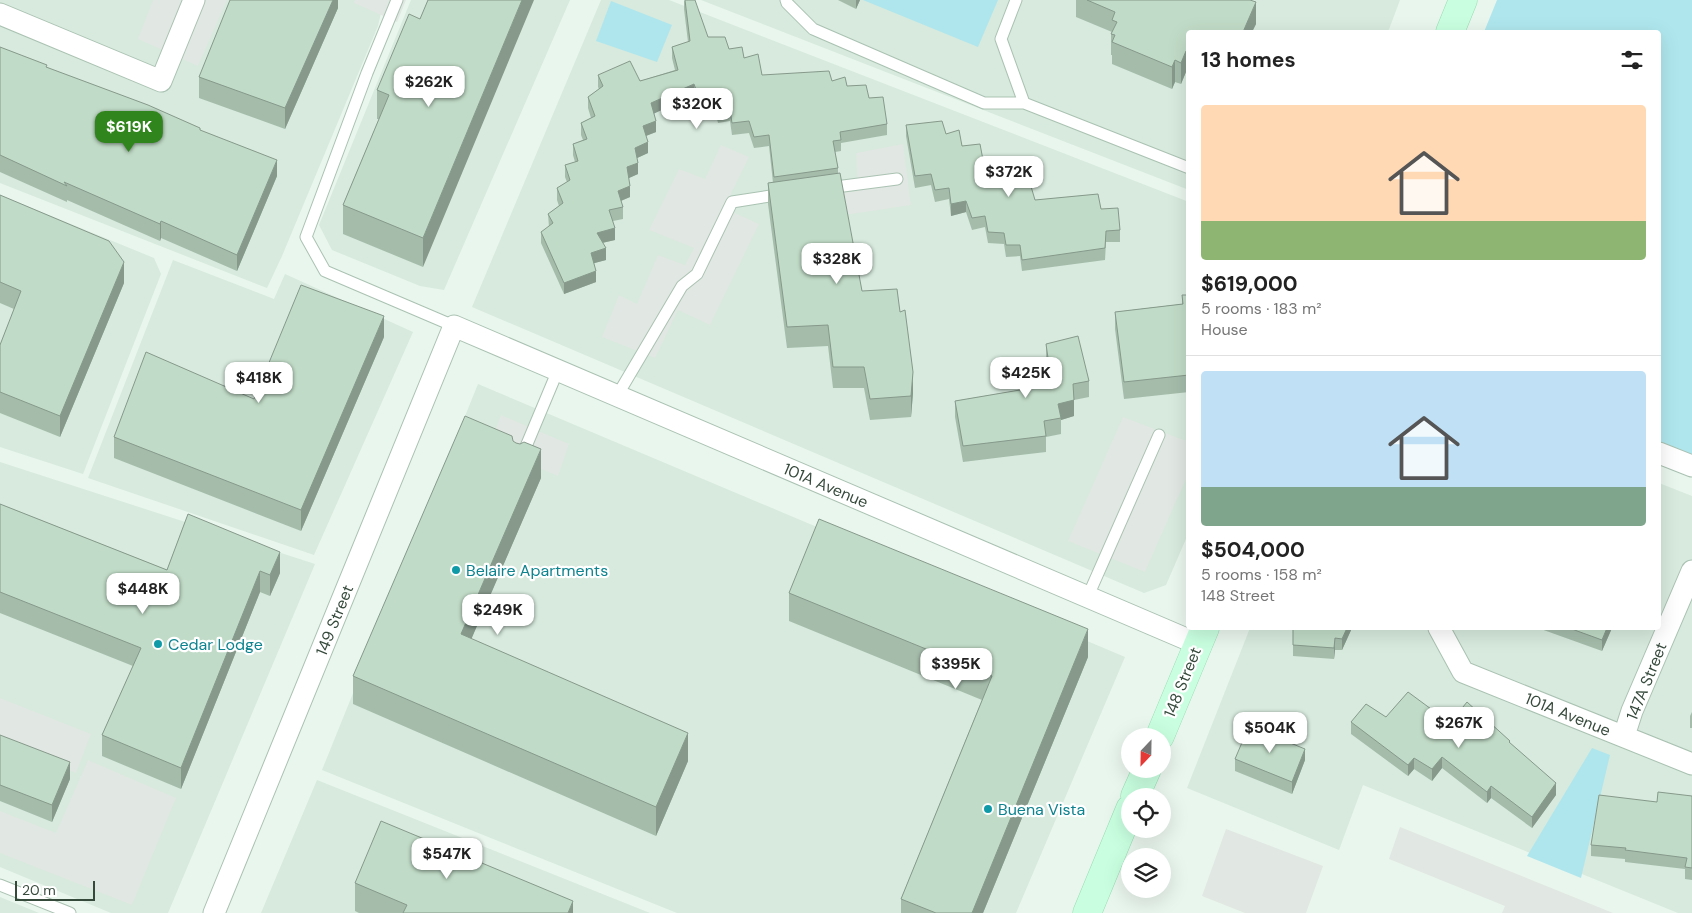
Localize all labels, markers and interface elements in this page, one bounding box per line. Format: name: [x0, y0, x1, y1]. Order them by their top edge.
text: 13 homes: [1201, 46, 1296, 74]
icon: filters: [1618, 46, 1646, 74]
pin: $262K: [394, 66, 464, 108]
text: $262K: [405, 71, 453, 92]
pin: $320K: [662, 88, 732, 130]
text: $320K: [672, 93, 722, 114]
pin: $619K: [94, 110, 164, 153]
text: $619K: [106, 116, 152, 137]
icon: home: [1379, 138, 1469, 228]
pin: $372K: [974, 156, 1044, 198]
text: $372K: [985, 161, 1033, 182]
pin: $328K: [802, 242, 872, 285]
text: $328K: [812, 248, 862, 269]
text: $619,000: [1201, 270, 1298, 298]
text: 5 rooms · 183 m²: [1201, 298, 1322, 319]
text: House: [1201, 319, 1248, 340]
pin: $425K: [991, 356, 1061, 399]
pin: $418K: [224, 362, 294, 404]
text: $425K: [1001, 362, 1051, 383]
text: $418K: [236, 367, 282, 388]
icon: home: [1379, 403, 1469, 493]
street label: 101A Avenue: [780, 458, 871, 513]
text: $504,000: [1201, 536, 1305, 564]
place label: Belaire Apartments: [466, 560, 608, 581]
marker: Belaire Apartments: [450, 564, 462, 576]
text: 5 rooms · 158 m²: [1201, 564, 1322, 585]
pin: $448K: [108, 572, 178, 615]
text: $448K: [117, 578, 169, 599]
street label: 149 Street: [311, 582, 358, 659]
text: 148 Street: [1201, 585, 1275, 606]
pin: $249K: [463, 594, 533, 636]
text: $249K: [473, 599, 523, 620]
place label: Cedar Lodge: [168, 634, 263, 655]
marker: Cedar Lodge: [152, 638, 164, 650]
street label: 147A Street: [1621, 639, 1672, 723]
street label: 148 Street: [1159, 644, 1206, 720]
pin: $395K: [921, 648, 991, 690]
text: $395K: [931, 653, 981, 674]
street label: 101A Avenue: [1522, 688, 1614, 741]
pin: $267K: [1424, 706, 1494, 749]
pin: $504K: [1235, 712, 1305, 754]
text: $267K: [1435, 712, 1483, 733]
text: $504K: [1244, 717, 1296, 738]
north arrow: [1121, 728, 1171, 778]
map controls: [1121, 728, 1171, 898]
button: locate: [1121, 788, 1171, 838]
place label: Buena Vista: [998, 799, 1085, 820]
marker: Buena Vista: [982, 803, 994, 815]
pin: $547K: [412, 838, 482, 880]
text: $547K: [422, 843, 472, 864]
button: layers: [1121, 848, 1171, 898]
scale bar: [15, 878, 95, 901]
text: 20 m: [22, 881, 56, 899]

